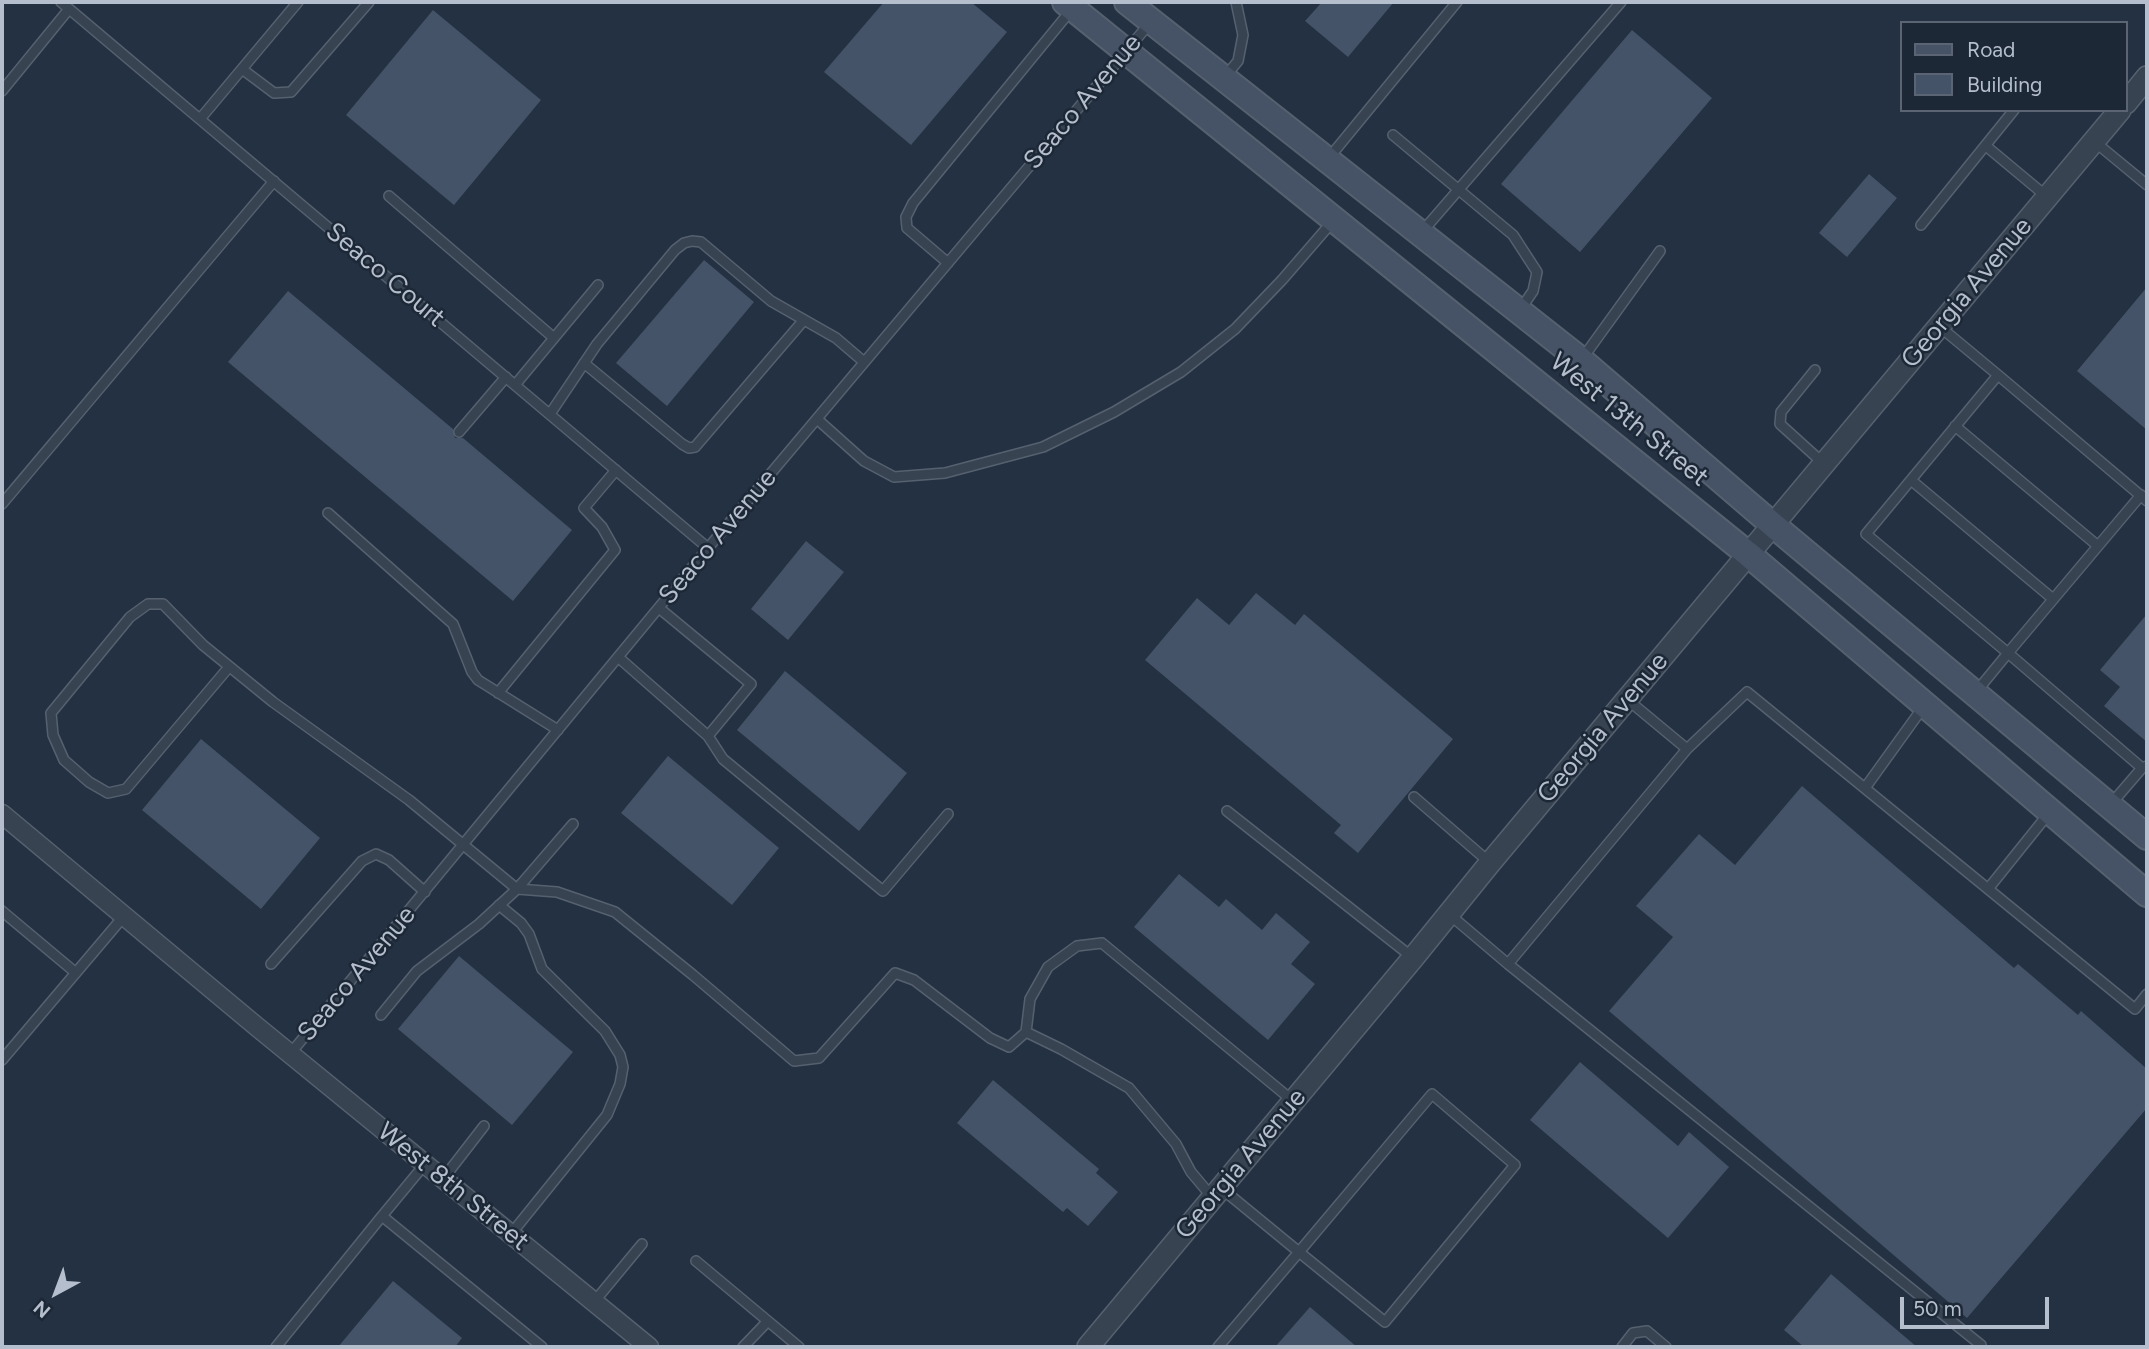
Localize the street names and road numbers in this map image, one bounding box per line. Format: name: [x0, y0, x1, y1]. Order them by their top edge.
street label: Seaco Avenue: [1017, 28, 1149, 176]
street label: Georgia Avenue: [1895, 211, 2039, 375]
street label: Seaco Court: [319, 216, 451, 334]
street label: West 13th Street: [1543, 347, 1715, 493]
street label: Seaco Avenue: [652, 463, 784, 611]
street label: Georgia Avenue: [1531, 646, 1675, 810]
street label: Seaco Avenue: [291, 900, 423, 1048]
street label: Georgia Avenue: [1169, 1082, 1313, 1246]
street label: West 8th Street: [371, 1116, 535, 1258]

